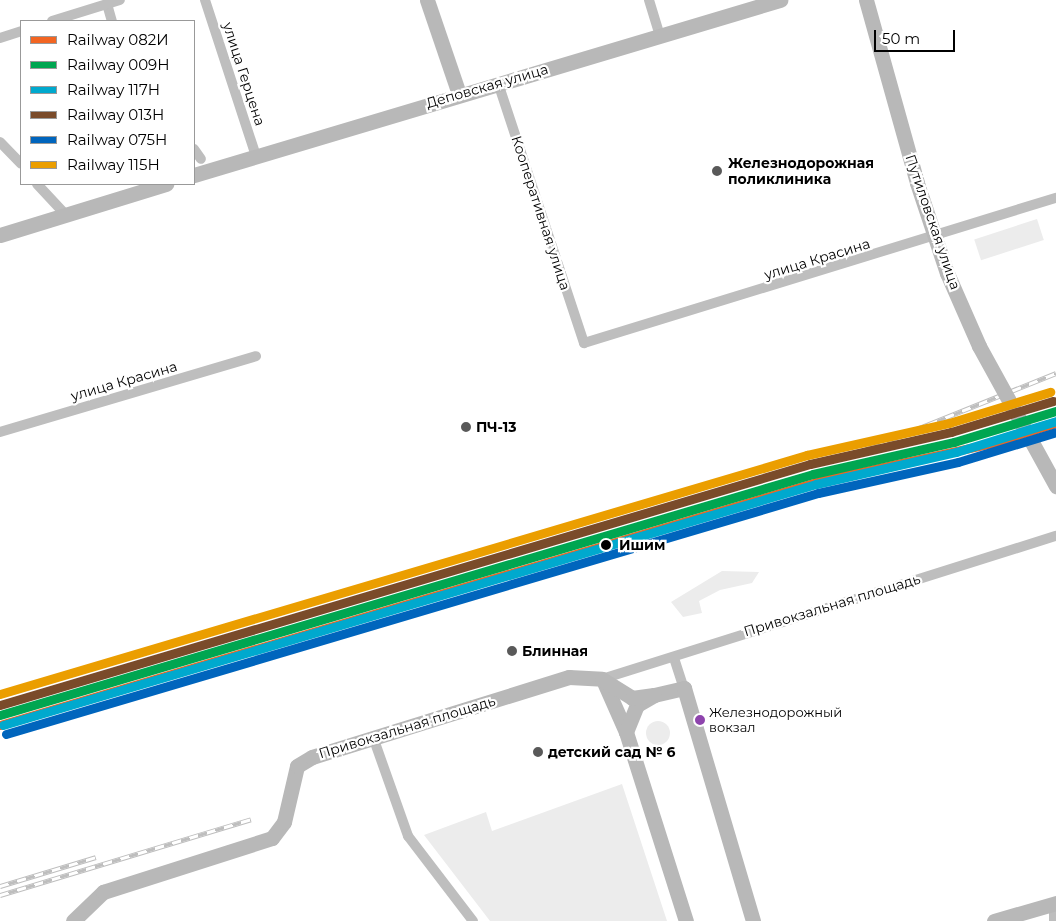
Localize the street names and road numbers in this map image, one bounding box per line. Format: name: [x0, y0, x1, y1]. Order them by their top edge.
street label: улица Герцена: [219, 20, 269, 128]
street label: Деповская улица: [424, 61, 550, 111]
street label: Кооперативная улица: [508, 134, 574, 292]
street label: Путиловская улица: [902, 152, 964, 292]
street label: улица Красина: [762, 235, 872, 283]
street label: улица Красина: [69, 358, 179, 404]
street label: Привокзальная площадь: [742, 570, 922, 640]
street label: Привокзальная площадь: [317, 692, 497, 762]

